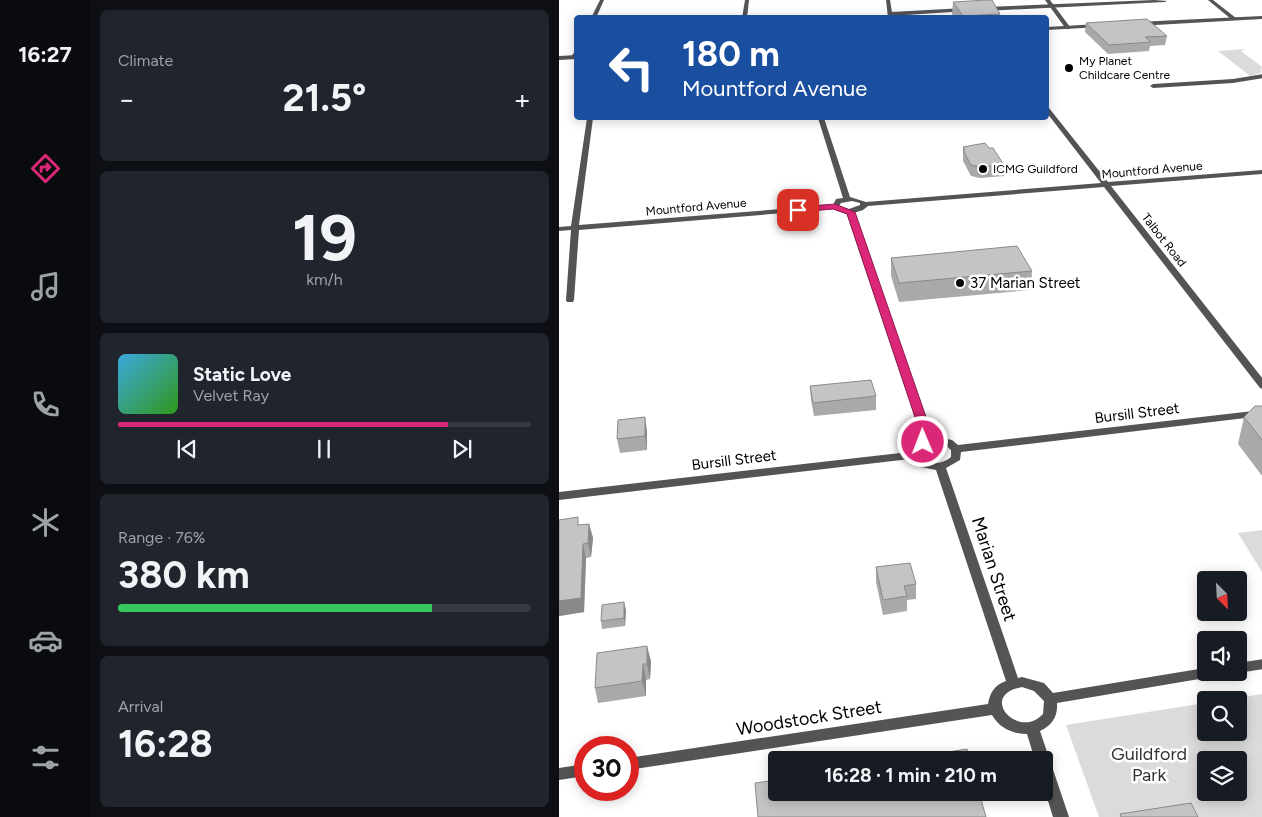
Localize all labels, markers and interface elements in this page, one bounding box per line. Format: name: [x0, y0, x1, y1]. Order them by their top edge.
text: 180 m: [682, 33, 780, 75]
icon: left: [599, 35, 664, 100]
text: 16:27: [18, 41, 72, 68]
text: Climate: [118, 51, 173, 70]
place label: My Planet Childcare Centre: [1079, 54, 1170, 82]
marker: My Planet Childcare Centre: [1063, 62, 1075, 74]
text: 21.5°: [283, 75, 366, 121]
text: Mountford Avenue: [682, 75, 867, 102]
text: −: [118, 82, 135, 116]
text: +: [514, 82, 531, 116]
icon: directions: [28, 151, 63, 186]
street label: Mountford Avenue: [1101, 159, 1203, 181]
place label: ICMG Guildford: [993, 162, 1078, 176]
marker: ICMG Guildford: [977, 163, 989, 175]
pin: [777, 189, 819, 231]
street label: Mountford Avenue: [645, 196, 747, 218]
icon: arrive: [784, 196, 812, 224]
text: 19: [292, 198, 357, 276]
street label: Talbot Road: [1139, 211, 1189, 269]
icon: music: [28, 269, 63, 304]
text: km/h: [306, 270, 343, 289]
place label: 37 Marian Street: [970, 274, 1081, 292]
marker: 37 Marian Street: [954, 277, 966, 289]
text: Static Love: [193, 363, 291, 386]
text: Velvet Ray: [193, 386, 269, 405]
icon: phone: [28, 387, 63, 422]
street label: Bursill Street: [1094, 399, 1181, 427]
position arrow: [896, 415, 948, 467]
icon: previous: [173, 435, 201, 463]
icon: pause: [310, 435, 338, 463]
icon: next: [448, 435, 476, 463]
street label: Bursill Street: [691, 446, 778, 474]
icon: climate: [28, 505, 63, 540]
street label: Marian Street: [967, 514, 1021, 624]
text: Range · 76%: [118, 528, 205, 547]
text: 380 km: [118, 552, 250, 598]
north arrow: [1197, 571, 1247, 621]
map controls: [1197, 571, 1247, 801]
icon: car: [28, 623, 63, 658]
button: sound: [1197, 631, 1247, 681]
button: search: [1197, 691, 1247, 741]
street label: Woodstock Street: [735, 696, 883, 740]
text: Arrival: [118, 697, 163, 716]
text: 16:28: [118, 721, 213, 767]
speed limit sign: 30: [574, 736, 639, 801]
icon: filters: [28, 740, 63, 775]
park label: Guildford Park: [1111, 743, 1187, 786]
button: layers: [1197, 751, 1247, 801]
text: 16:28 · 1 min · 210 m: [824, 764, 997, 787]

